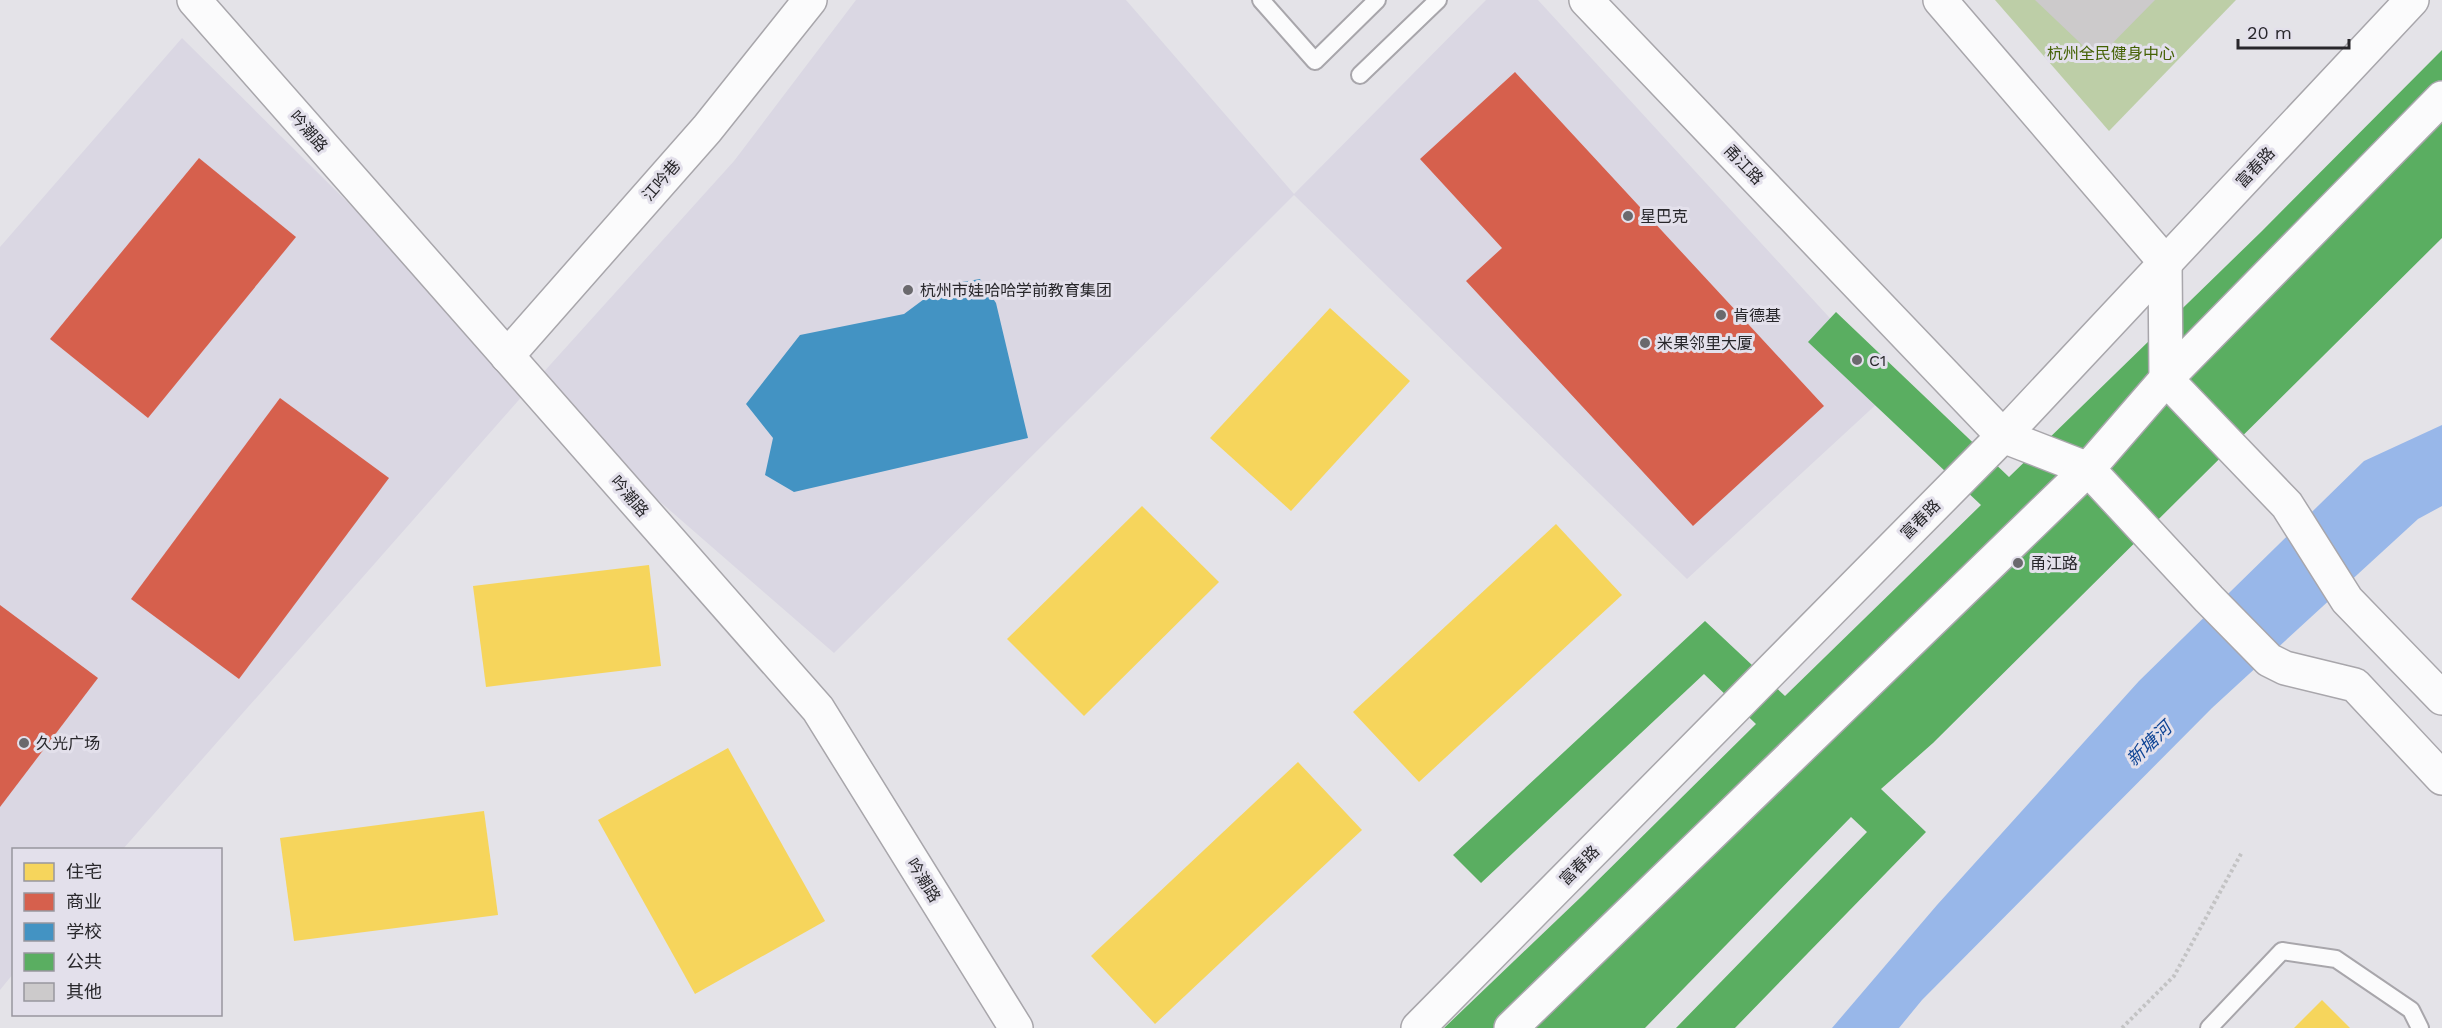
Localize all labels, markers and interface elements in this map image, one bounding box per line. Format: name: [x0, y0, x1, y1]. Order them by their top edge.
scale bar: [2238, 12, 2349, 50]
text: 20 m: [2247, 22, 2292, 43]
park label: 杭州全民健身中心: [2047, 44, 2175, 63]
street label: 吟潮路: [286, 107, 332, 156]
street label: 甬江路: [1720, 140, 1767, 188]
street label: 富春路: [2232, 143, 2279, 191]
street label: 江吟巷: [638, 156, 684, 205]
place label: 星巴克: [1640, 207, 1688, 226]
marker: 星巴克: [1621, 209, 1635, 223]
place label: 杭州市娃哈哈学前教育集团: [920, 281, 1112, 300]
marker: 杭州市娃哈哈学前教育集团: [901, 283, 915, 297]
place label: 肯德基: [1733, 306, 1781, 325]
marker: 肯德基: [1714, 308, 1728, 322]
place label: 米果邻里大厦: [1657, 334, 1753, 353]
marker: 米果邻里大厦: [1638, 336, 1652, 350]
place label: C1: [1869, 351, 1886, 370]
marker: C1: [1850, 353, 1864, 367]
street label: 吟潮路: [607, 472, 653, 521]
street label: 富春路: [1897, 496, 1944, 543]
place label: 甬江路: [2030, 554, 2078, 573]
marker: 甬江路: [2011, 556, 2025, 570]
water label: 新塘河: [2122, 715, 2178, 770]
place label: 久光广场: [36, 734, 100, 753]
marker: 久光广场: [17, 736, 31, 750]
street label: 富春路: [1556, 842, 1603, 889]
legend: [12, 848, 222, 1016]
street label: 吟潮路: [903, 855, 944, 906]
text: 住宅: [66, 861, 102, 882]
text: 商业: [66, 891, 102, 912]
text: 学校: [66, 921, 102, 942]
text: 公共: [66, 951, 102, 972]
text: 其他: [66, 981, 102, 1002]

